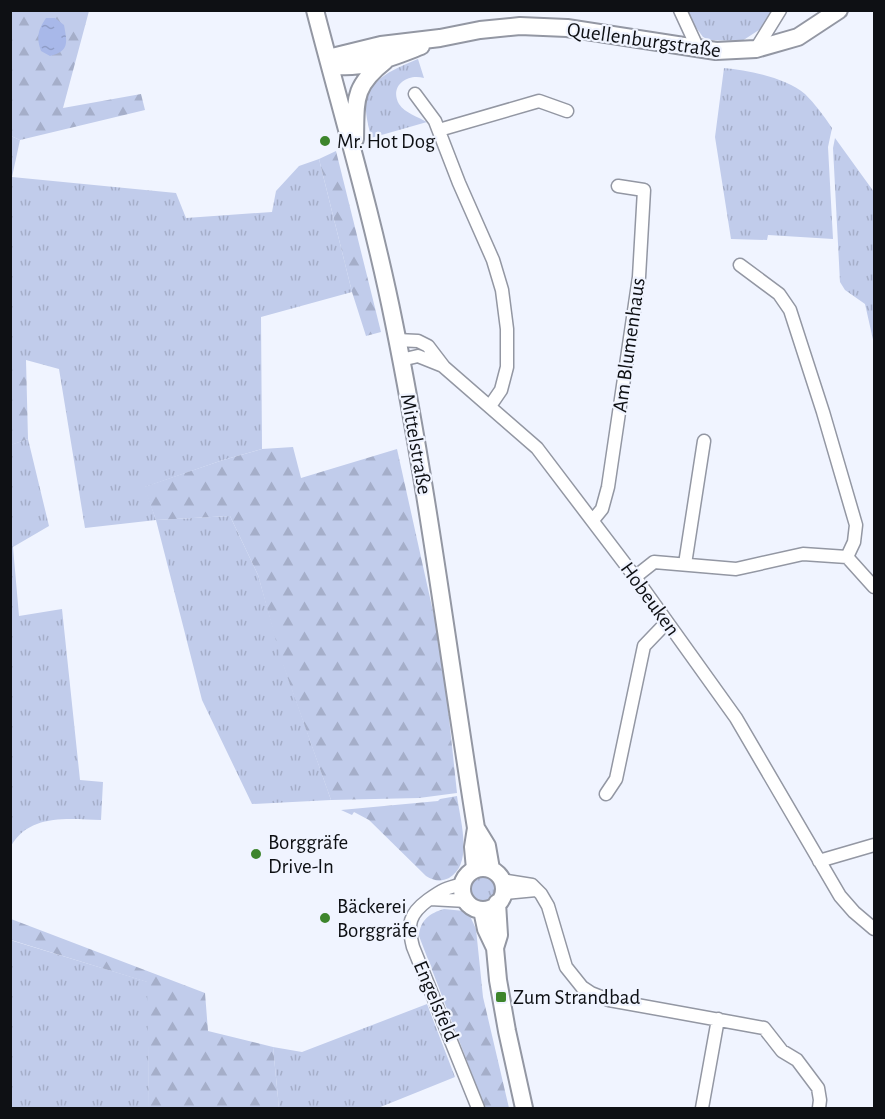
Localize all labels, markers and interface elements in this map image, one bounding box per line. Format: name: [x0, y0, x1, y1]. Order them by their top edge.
street label: Quellenburgstraße: [566, 19, 722, 61]
place label: Mr. Hot Dog: [337, 131, 436, 152]
marker: Mr. Hot Dog: [318, 134, 332, 148]
street label: Am Blumenhaus: [609, 276, 649, 414]
street label: Mittelstraße: [397, 392, 435, 496]
street label: Hobeuken: [616, 558, 684, 640]
place label: Borggräfe Drive-In: [268, 832, 348, 877]
marker: Borggräfe Drive-In: [249, 847, 263, 861]
place label: Bäckerei Borggräfe: [337, 896, 417, 941]
marker: Bäckerei Borggräfe: [318, 911, 332, 925]
street label: Engelsfeld: [410, 958, 462, 1044]
place label: Zum Strandbad: [513, 987, 640, 1008]
marker: Zum Strandbad: [494, 990, 508, 1004]

